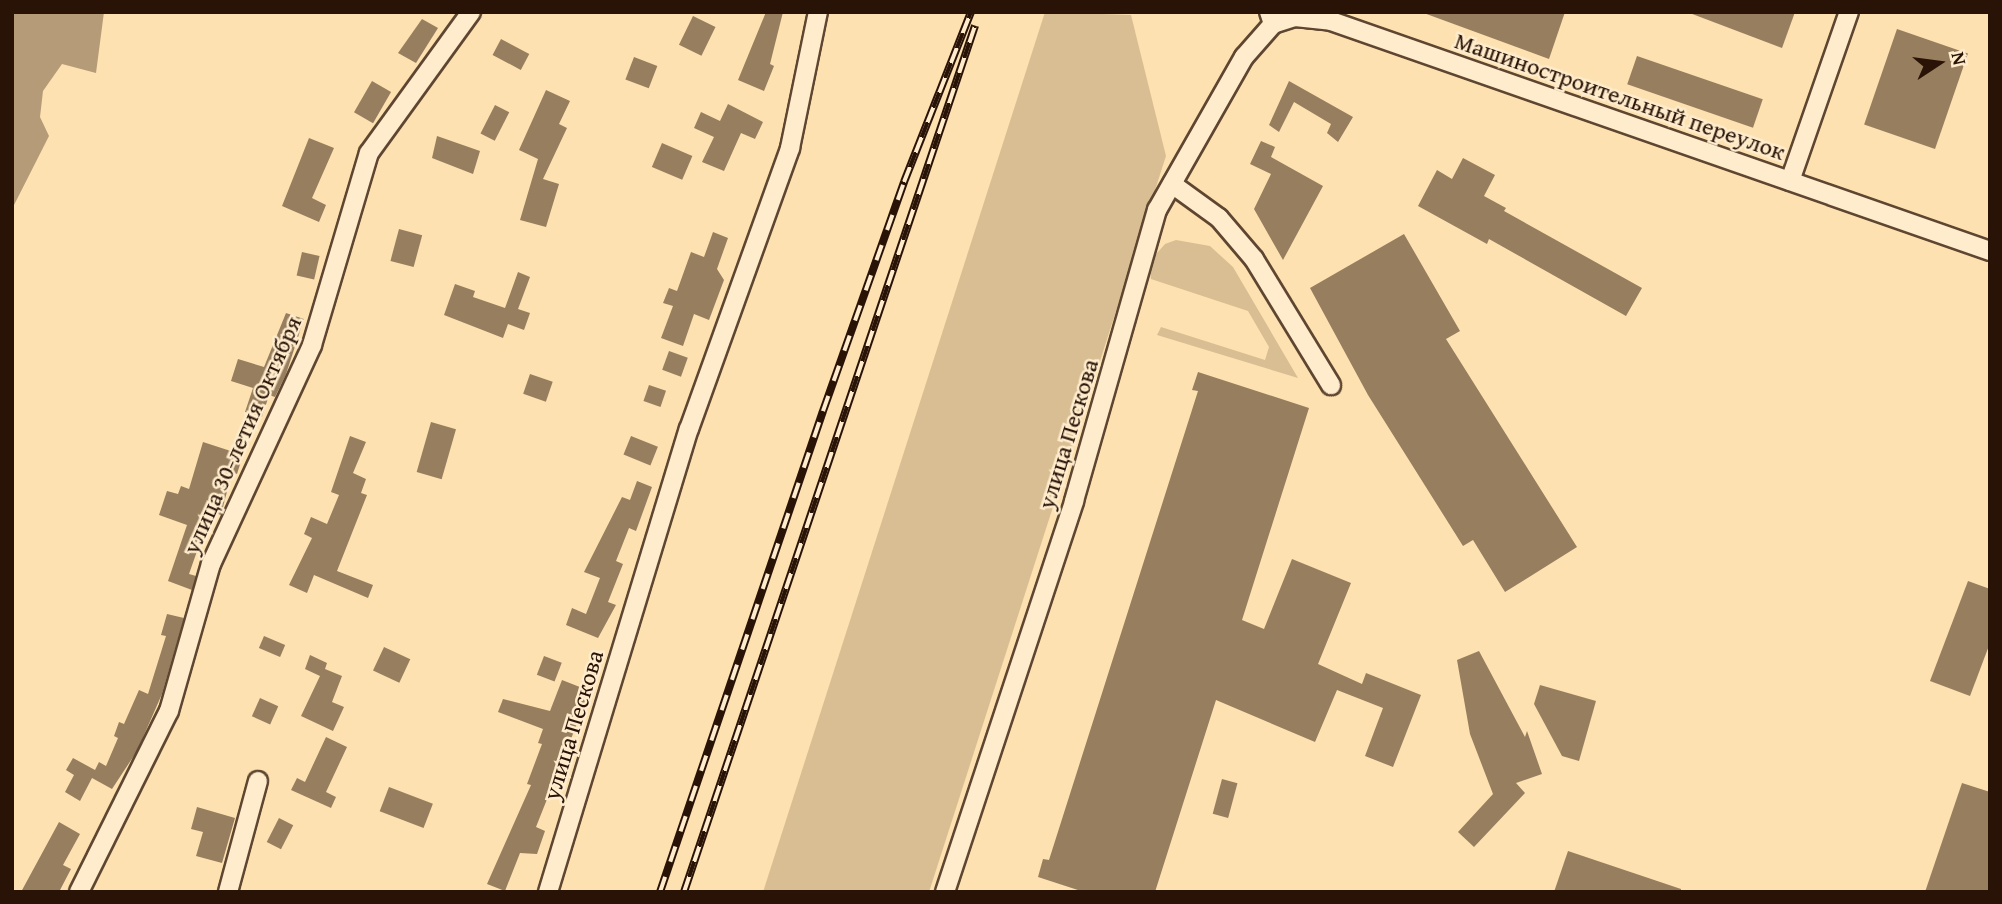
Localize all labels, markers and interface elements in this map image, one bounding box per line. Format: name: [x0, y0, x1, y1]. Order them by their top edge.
street label: Машиностроительный переулок: [1451, 26, 1789, 166]
north arrow: [1904, 28, 1974, 98]
text: N: [1944, 49, 1975, 68]
street label: улица 30-летия Октября: [176, 312, 308, 558]
street label: улица Пескова: [1032, 355, 1104, 513]
street label: улица Пескова: [537, 646, 609, 804]

